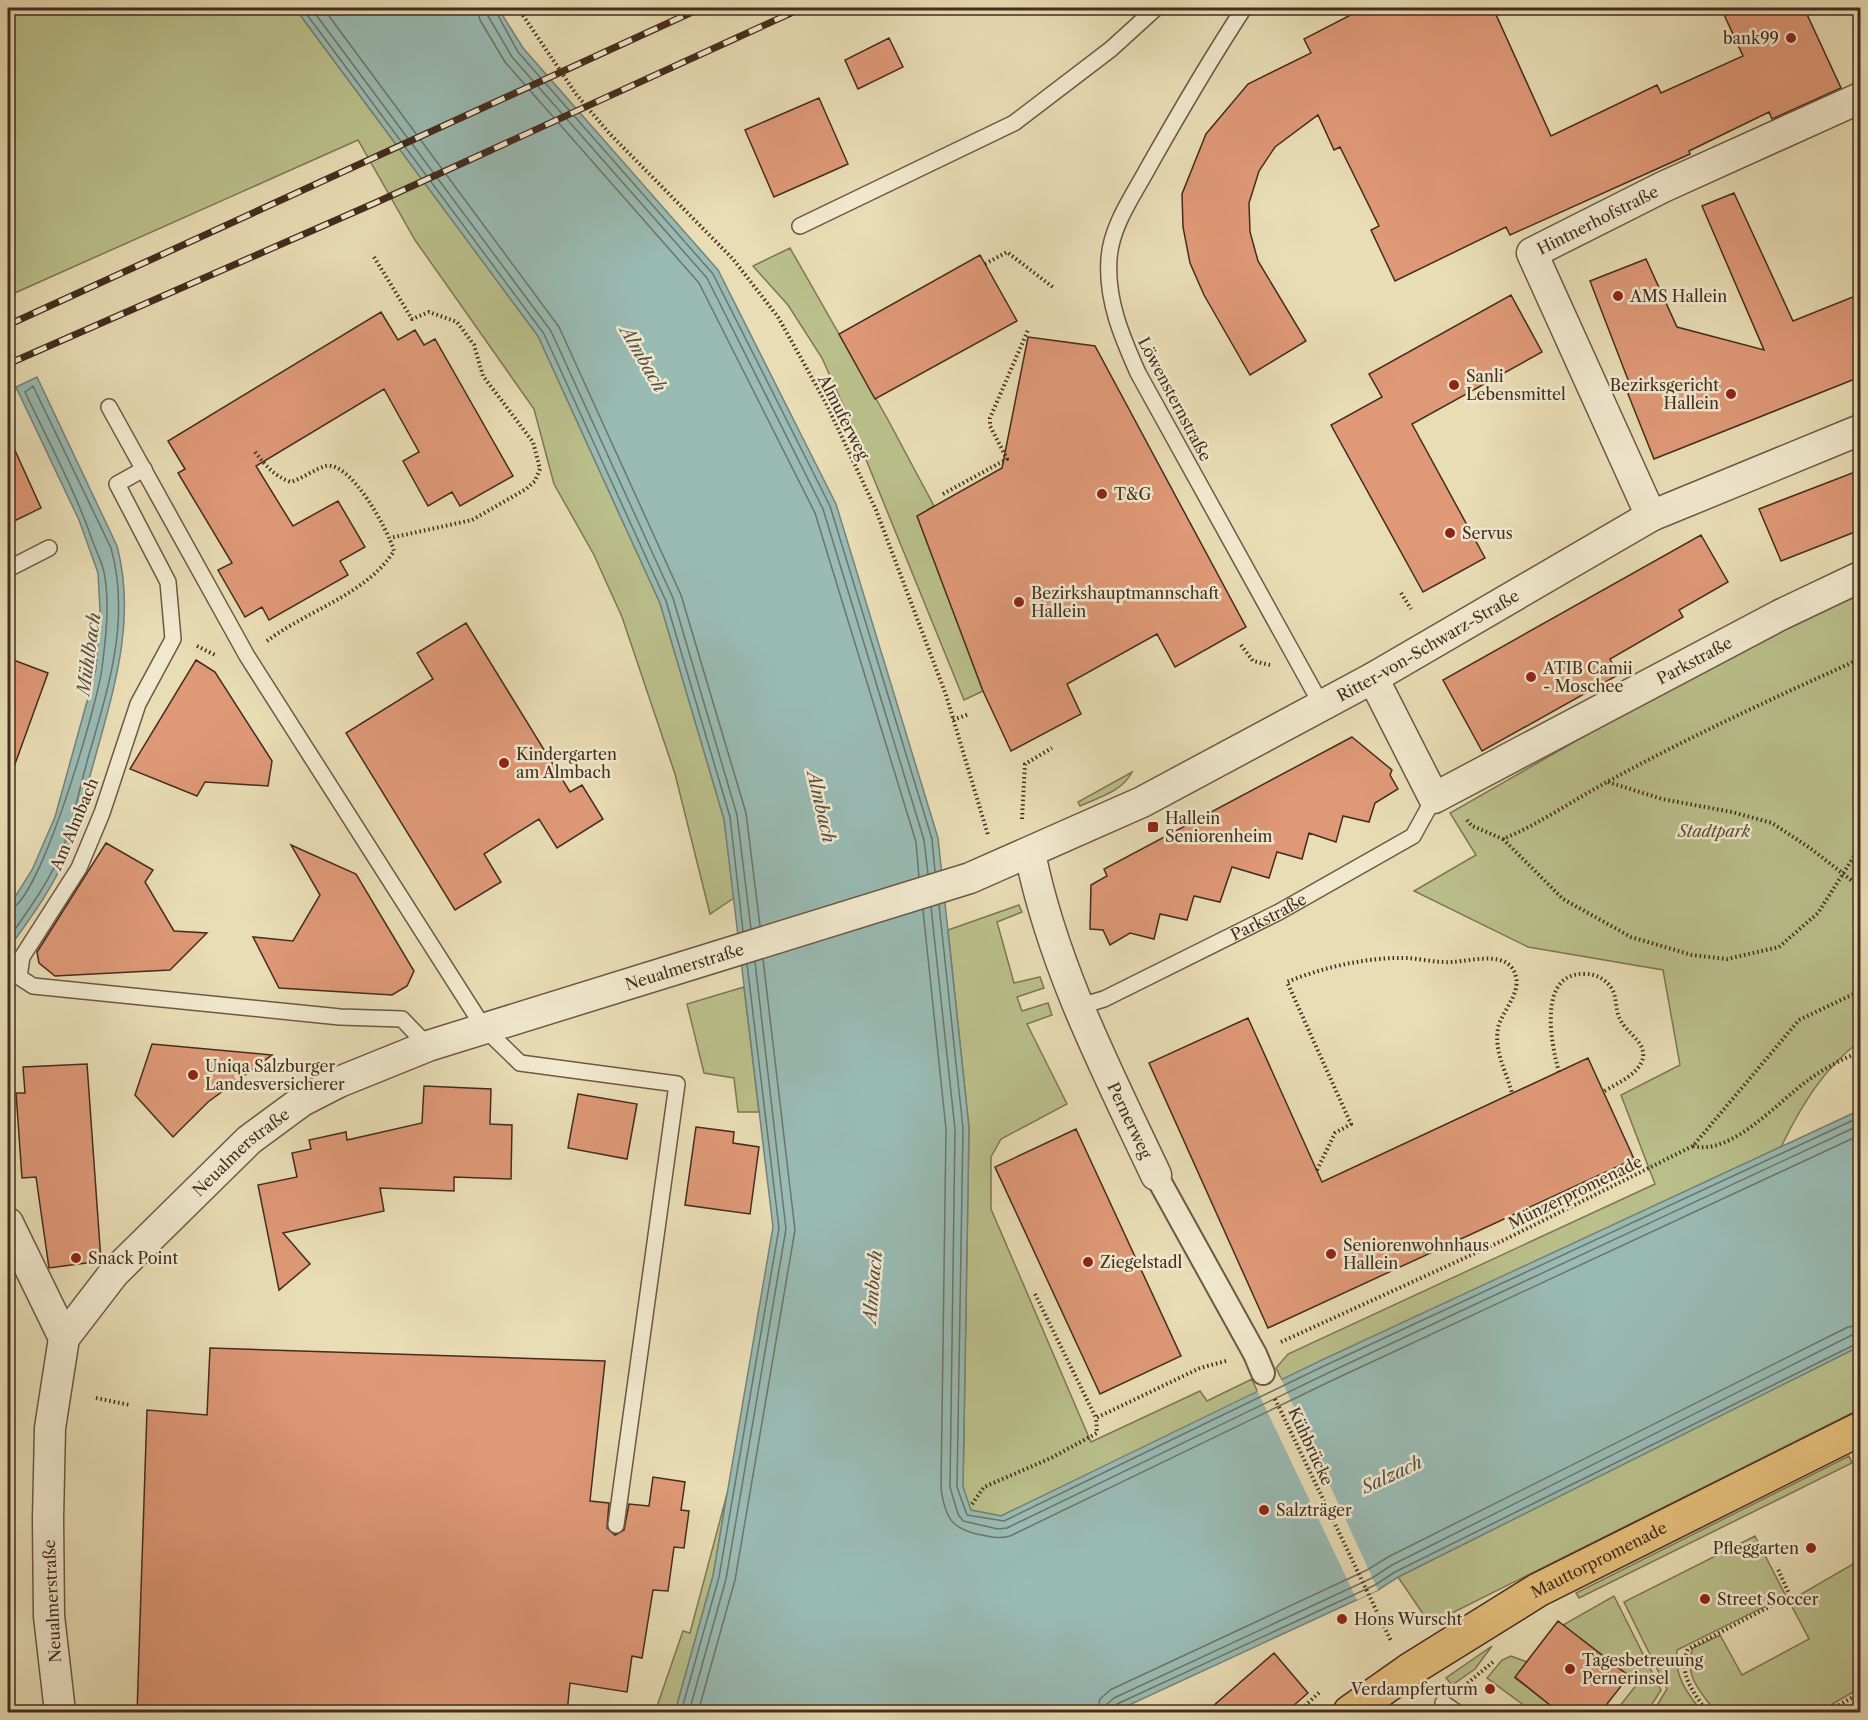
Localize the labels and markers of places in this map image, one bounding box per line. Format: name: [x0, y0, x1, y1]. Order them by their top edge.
place label: bank99: [1723, 28, 1779, 48]
marker: bank99: [1784, 31, 1798, 45]
place label: AMS Hallein: [1629, 286, 1727, 306]
marker: AMS Hallein: [1611, 289, 1625, 303]
place label: Sanli Lebensmittel: [1466, 366, 1566, 404]
place label: Bezirksgericht Hallein: [1610, 375, 1719, 413]
marker: Sanli Lebensmittel: [1447, 378, 1461, 392]
marker: Bezirksgericht Hallein: [1724, 387, 1738, 401]
place label: T&G: [1114, 484, 1151, 504]
marker: T&G: [1095, 487, 1109, 501]
place label: Servus: [1462, 523, 1513, 543]
marker: Servus: [1443, 526, 1457, 540]
place label: Bezirkshauptmannschaft Hallein: [1031, 583, 1219, 621]
marker: Bezirkshauptmannschaft Hallein: [1012, 595, 1026, 609]
place label: ATIB Camii - Moschee: [1542, 658, 1633, 696]
marker: ATIB Camii - Moschee: [1524, 670, 1538, 684]
place label: Kindergarten am Almbach: [516, 744, 617, 782]
marker: Kindergarten am Almbach: [497, 756, 511, 770]
place label: Hallein Seniorenheim: [1165, 808, 1273, 846]
marker: Hallein Seniorenheim: [1146, 820, 1160, 834]
place label: Uniqa Salzburger Landesversicherer: [205, 1056, 345, 1094]
marker: Uniqa Salzburger Landesversicherer: [186, 1068, 200, 1082]
place label: Seniorenwohnhaus Hallein: [1343, 1235, 1489, 1273]
marker: Seniorenwohnhaus Hallein: [1324, 1247, 1338, 1261]
place label: Snack Point: [88, 1248, 178, 1268]
marker: Snack Point: [69, 1251, 83, 1265]
place label: Ziegelstadl: [1100, 1252, 1182, 1272]
marker: Ziegelstadl: [1081, 1255, 1095, 1269]
place label: Salzträger: [1276, 1500, 1352, 1520]
marker: Salzträger: [1257, 1503, 1271, 1517]
place label: Pfleggarten: [1713, 1538, 1799, 1558]
marker: Pfleggarten: [1804, 1541, 1818, 1555]
place label: Street Soccer: [1717, 1589, 1819, 1609]
marker: Street Soccer: [1698, 1592, 1712, 1606]
place label: Hons Wurscht: [1354, 1609, 1462, 1629]
marker: Hons Wurscht: [1335, 1612, 1349, 1626]
place label: Tagesbetreuung Pernerinsel: [1582, 1650, 1704, 1688]
marker: Tagesbetreuung Pernerinsel: [1563, 1662, 1577, 1676]
place label: Verdampferturm: [1350, 1679, 1478, 1699]
marker: Verdampferturm: [1483, 1682, 1497, 1696]

